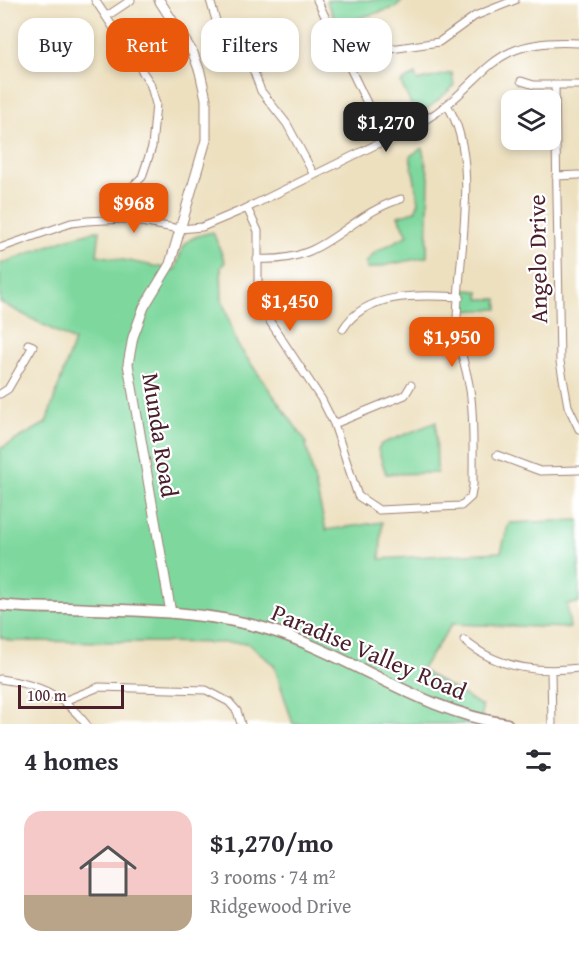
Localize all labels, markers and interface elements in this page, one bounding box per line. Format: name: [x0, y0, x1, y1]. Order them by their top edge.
chip: Buy: [18, 18, 94, 72]
chip: Rent: [106, 18, 189, 72]
chip: Filters: [201, 18, 299, 72]
chip: New: [311, 18, 392, 72]
map controls: [501, 90, 561, 150]
button: layers: [501, 90, 561, 150]
pin: $1,270: [337, 102, 435, 153]
text: $1,270: [357, 107, 415, 136]
pin: $968: [98, 183, 170, 234]
text: $968: [113, 188, 155, 217]
street label: Angelo Drive: [519, 194, 556, 324]
pin: $1,450: [241, 281, 339, 332]
text: $1,450: [261, 286, 319, 315]
pin: $1,950: [403, 317, 501, 368]
text: $1,950: [423, 322, 481, 351]
street label: Munda Road: [133, 370, 188, 500]
street label: Paradise Valley Road: [266, 595, 472, 708]
scale bar: [18, 682, 124, 710]
text: 100 m: [27, 683, 67, 707]
text: 4 homes: [24, 741, 119, 780]
icon: filters: [522, 744, 555, 777]
text: $1,270/mo: [210, 823, 333, 862]
icon: home: [72, 835, 144, 907]
text: 3 rooms · 74 m²: [210, 862, 336, 891]
text: Ridgewood Drive: [210, 891, 351, 920]

